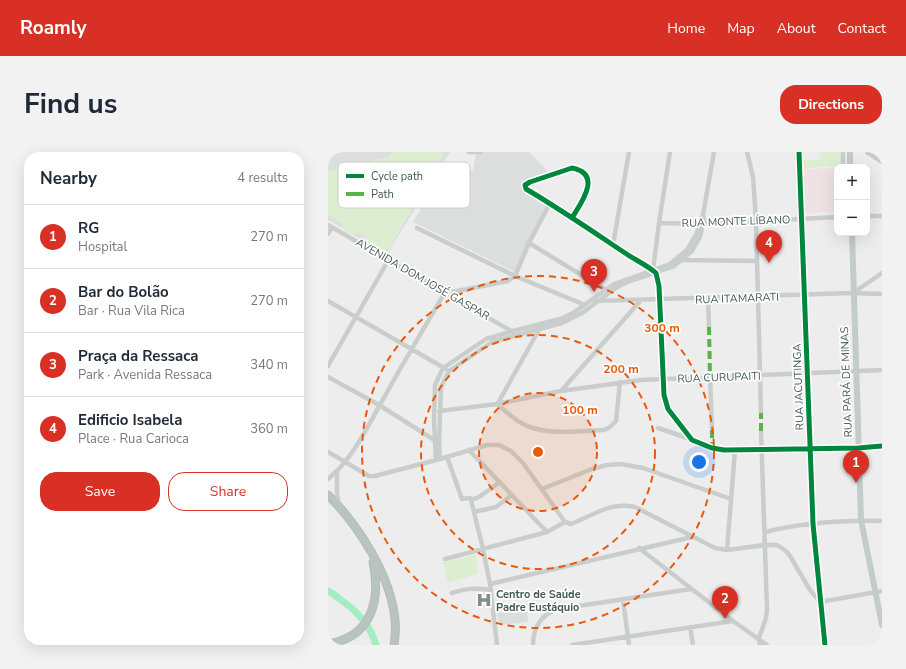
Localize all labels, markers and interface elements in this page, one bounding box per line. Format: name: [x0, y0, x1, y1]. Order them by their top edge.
text: Roamly: [20, 15, 87, 41]
text: Home: [667, 19, 705, 38]
text: Map: [727, 19, 755, 38]
text: About: [777, 19, 816, 38]
text: Contact: [838, 19, 886, 38]
text: Find us: [24, 85, 118, 123]
button: Directions: [780, 85, 882, 124]
legend: [338, 162, 470, 208]
map controls: [834, 164, 870, 236]
button: +: [834, 164, 870, 200]
text: Nearby: [40, 167, 97, 190]
text: 4 results: [237, 169, 288, 187]
text: Cycle path: [371, 169, 423, 184]
text: Path: [371, 187, 394, 202]
button: −: [834, 200, 870, 236]
street label: RUA MONTE LÍBANO: [681, 211, 791, 231]
text: RG: [78, 218, 99, 238]
text: 1: [49, 228, 57, 246]
text: 270 m: [250, 228, 288, 246]
pin: 4: [756, 230, 782, 263]
street label: AVENIDA DOM JOSÉ GASPAR: [353, 234, 494, 324]
text: Hospital: [78, 238, 127, 256]
pin: 3: [581, 259, 607, 292]
text: Bar do Bolão: [78, 282, 169, 302]
street label: RUA ITAMARATI: [695, 290, 779, 307]
text: 2: [49, 292, 57, 310]
text: 270 m: [250, 292, 288, 310]
text: Bar · Rua Vila Rica: [78, 302, 185, 320]
text: 300 m: [644, 320, 680, 336]
street label: RUA PARÁ DE MINAS: [836, 326, 856, 438]
street label: RUA JACUTINGA: [789, 343, 808, 431]
text: Praça da Ressaca: [78, 346, 199, 366]
text: 3: [49, 356, 57, 374]
text: 340 m: [250, 356, 288, 374]
text: 200 m: [603, 361, 639, 377]
text: Park · Avenida Ressaca: [78, 366, 212, 384]
street label: RUA CURUPAITI: [677, 369, 761, 386]
text: 100 m: [562, 402, 598, 418]
text: Edificio Isabela: [78, 410, 182, 430]
text: 4: [49, 420, 57, 438]
text: 360 m: [250, 420, 288, 438]
text: Place · Rua Carioca: [78, 430, 189, 448]
centre of rings: [531, 445, 545, 459]
pin: 1: [843, 450, 869, 483]
your location: [689, 452, 709, 472]
button: Save: [40, 472, 160, 511]
button: Share: [168, 472, 288, 511]
pin: 2: [712, 586, 738, 619]
place label: Centro de Saúde Padre Eustáquio: [496, 587, 581, 615]
hospital icon: Centro de Saúde Padre Eustáquio: [475, 591, 493, 609]

